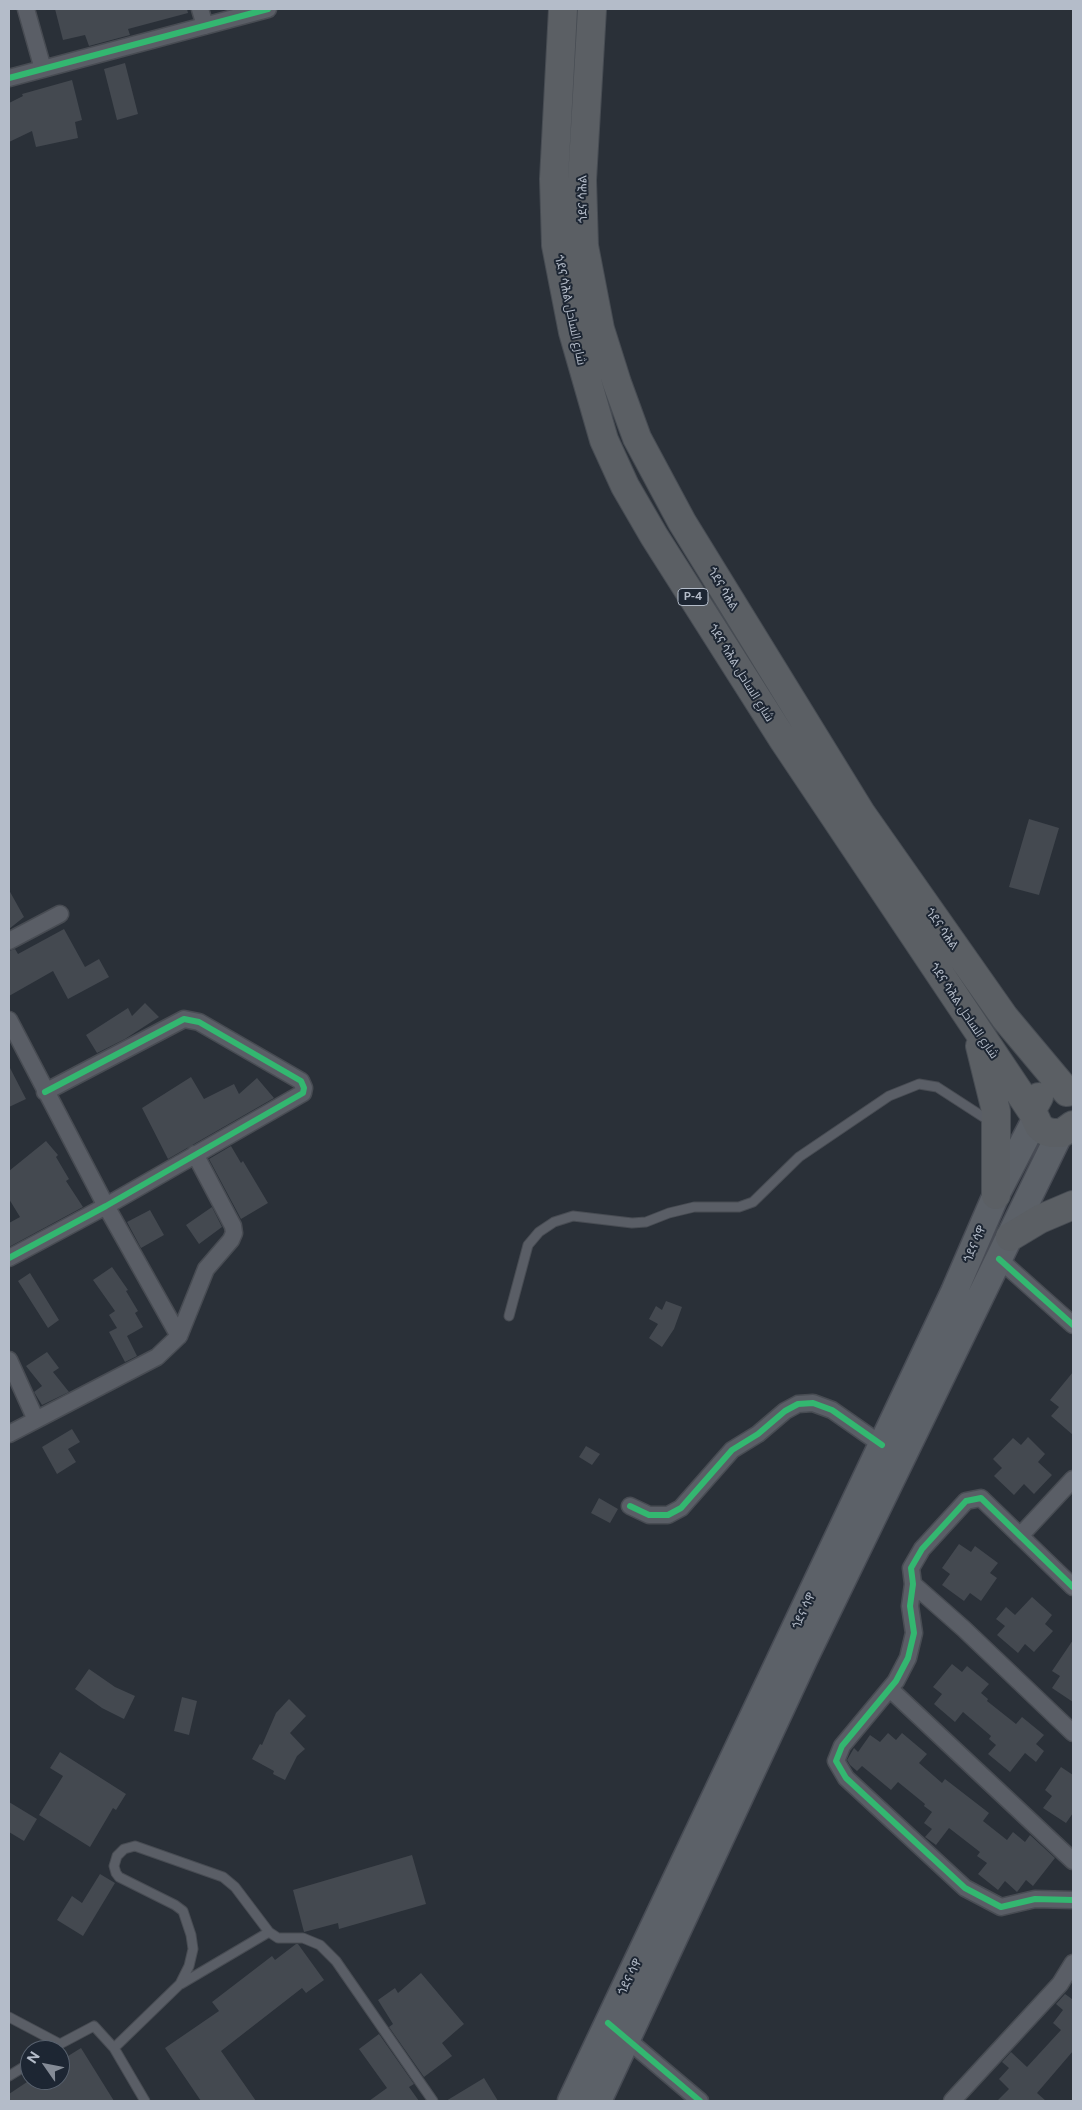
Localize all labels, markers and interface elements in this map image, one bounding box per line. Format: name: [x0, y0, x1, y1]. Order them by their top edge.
street label: ጎደና ሳሕል: [575, 175, 591, 223]
street label: ጎደና ሳሕል شارع الساحل: [551, 254, 589, 366]
street label: ጎደና ሳሕል: [705, 565, 741, 613]
road number: P-4: [678, 588, 708, 606]
street label: ጎደና ሳሕል شارع الساحل: [705, 622, 777, 724]
street label: ጎደና ሳሕል: [922, 905, 962, 953]
street label: ጎደና ሳሕል شارع الساحل: [927, 961, 1001, 1061]
street label: ጎደና ሳዋ: [961, 1223, 989, 1265]
street label: ጎደና ሳዋ: [789, 1590, 819, 1632]
street label: ጎደና ሳዋ: [615, 1956, 645, 1998]
north arrow: [20, 2040, 70, 2090]
text: N: [24, 2048, 43, 2066]

